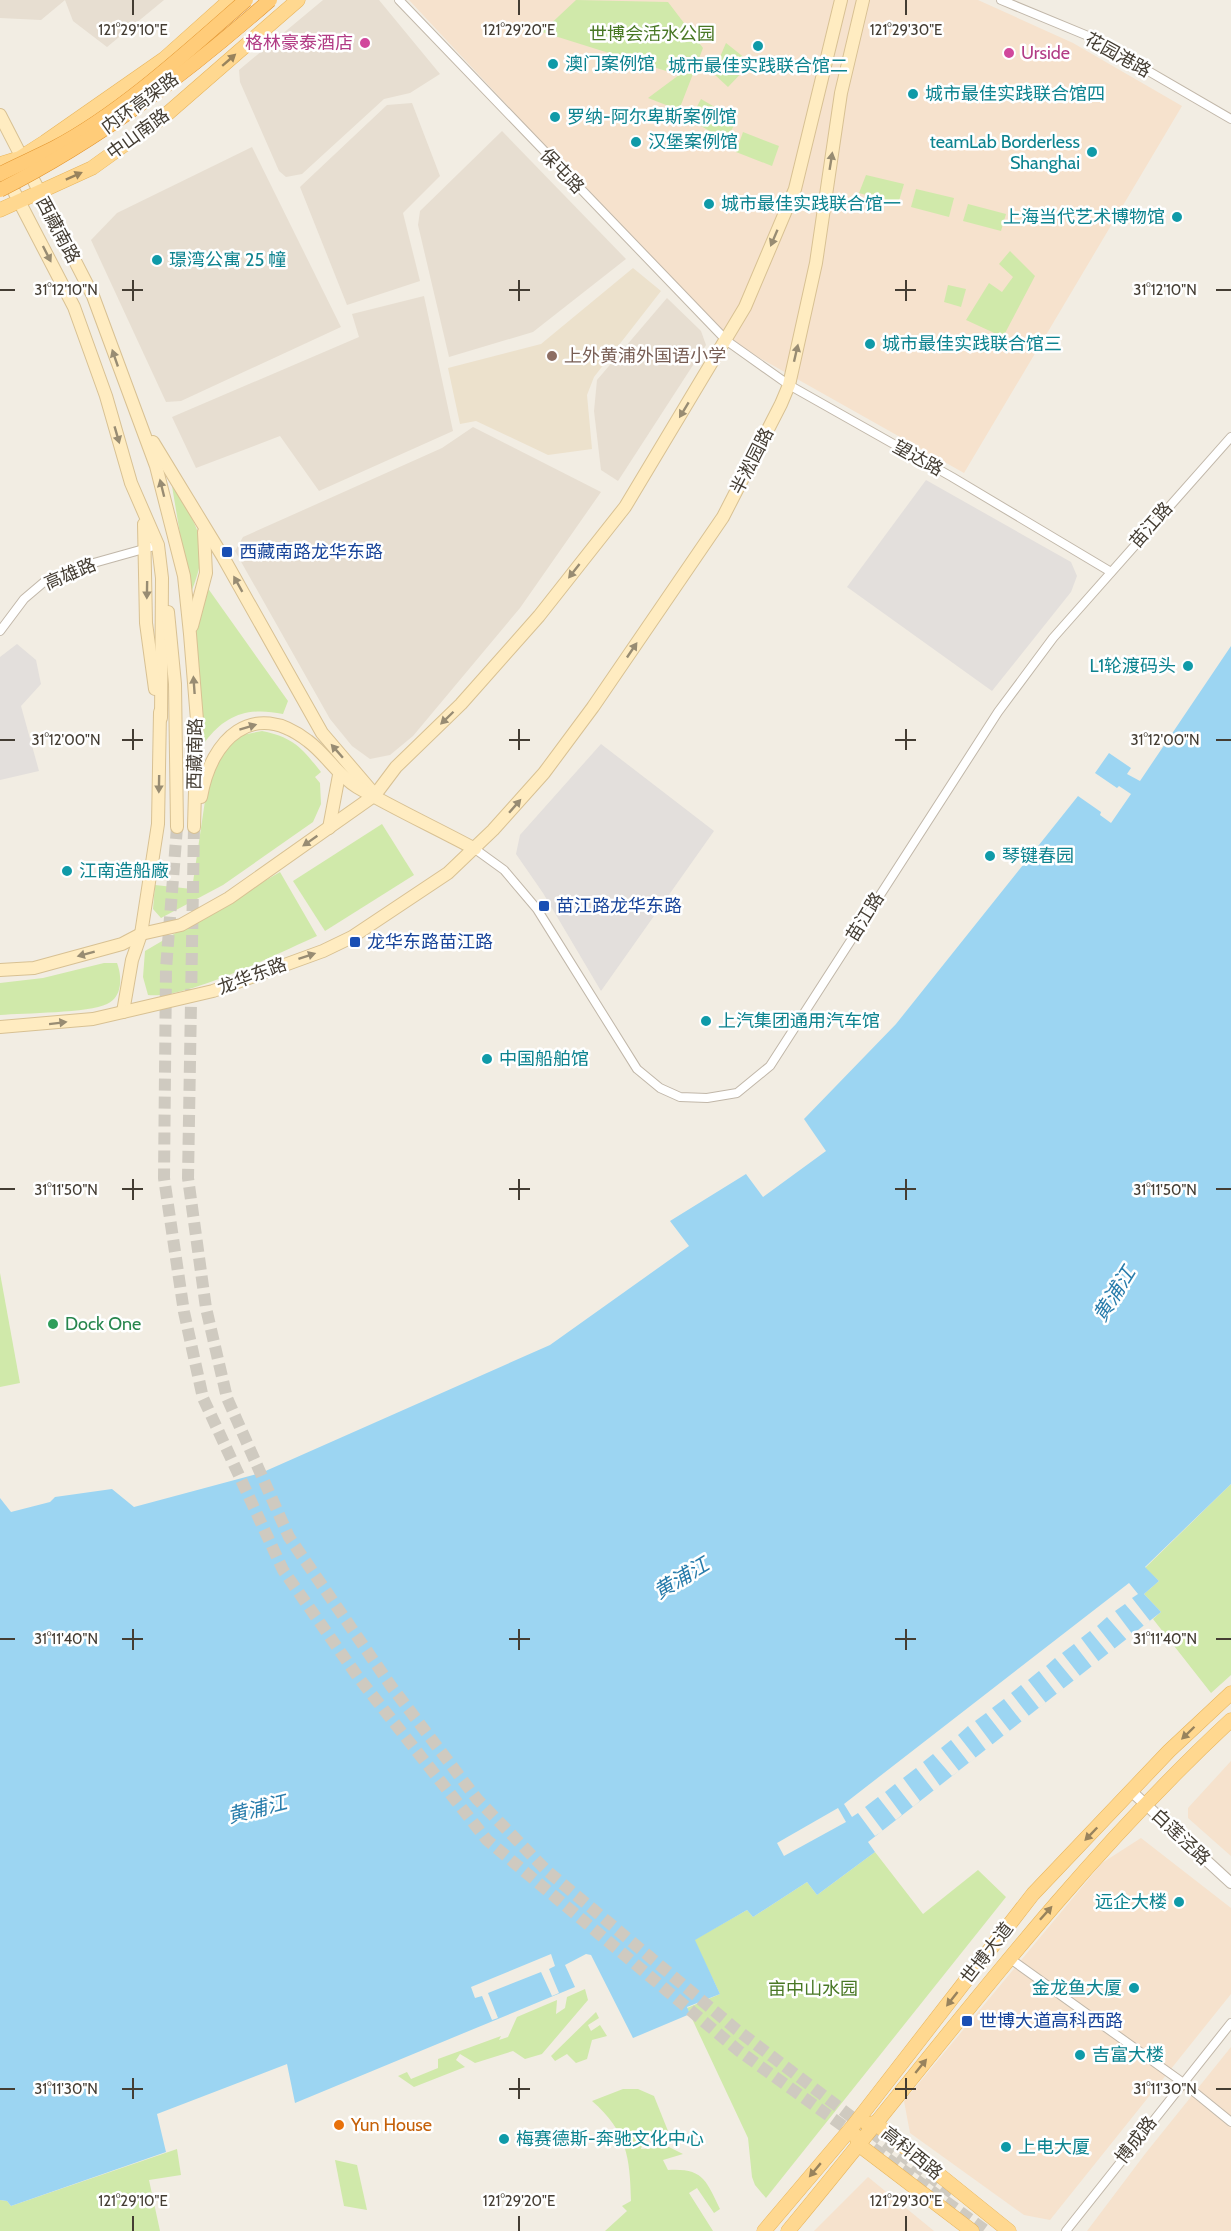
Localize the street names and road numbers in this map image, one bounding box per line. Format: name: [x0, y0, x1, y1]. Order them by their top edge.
street label: 花园港路: [1081, 28, 1155, 82]
street label: 内环高架路: [97, 68, 183, 138]
street label: 中山南路: [102, 104, 174, 164]
street label: 保屯路: [535, 144, 589, 198]
street label: 西藏南路: [31, 193, 85, 267]
street label: 半淞园路: [726, 424, 778, 498]
street label: 望达路: [889, 435, 947, 481]
street label: 苗江路: [1125, 497, 1177, 553]
street label: 高雄路: [41, 553, 99, 595]
street label: 西藏南路: [183, 718, 207, 790]
street label: 苗江路: [841, 888, 889, 946]
street label: 龙华东路: [214, 953, 290, 999]
street label: 白莲泾路: [1147, 1804, 1215, 1870]
street label: 世博大道: [956, 1918, 1018, 1988]
street label: 博成路: [1111, 2112, 1161, 2168]
street label: 高科西路: [877, 2122, 947, 2184]

